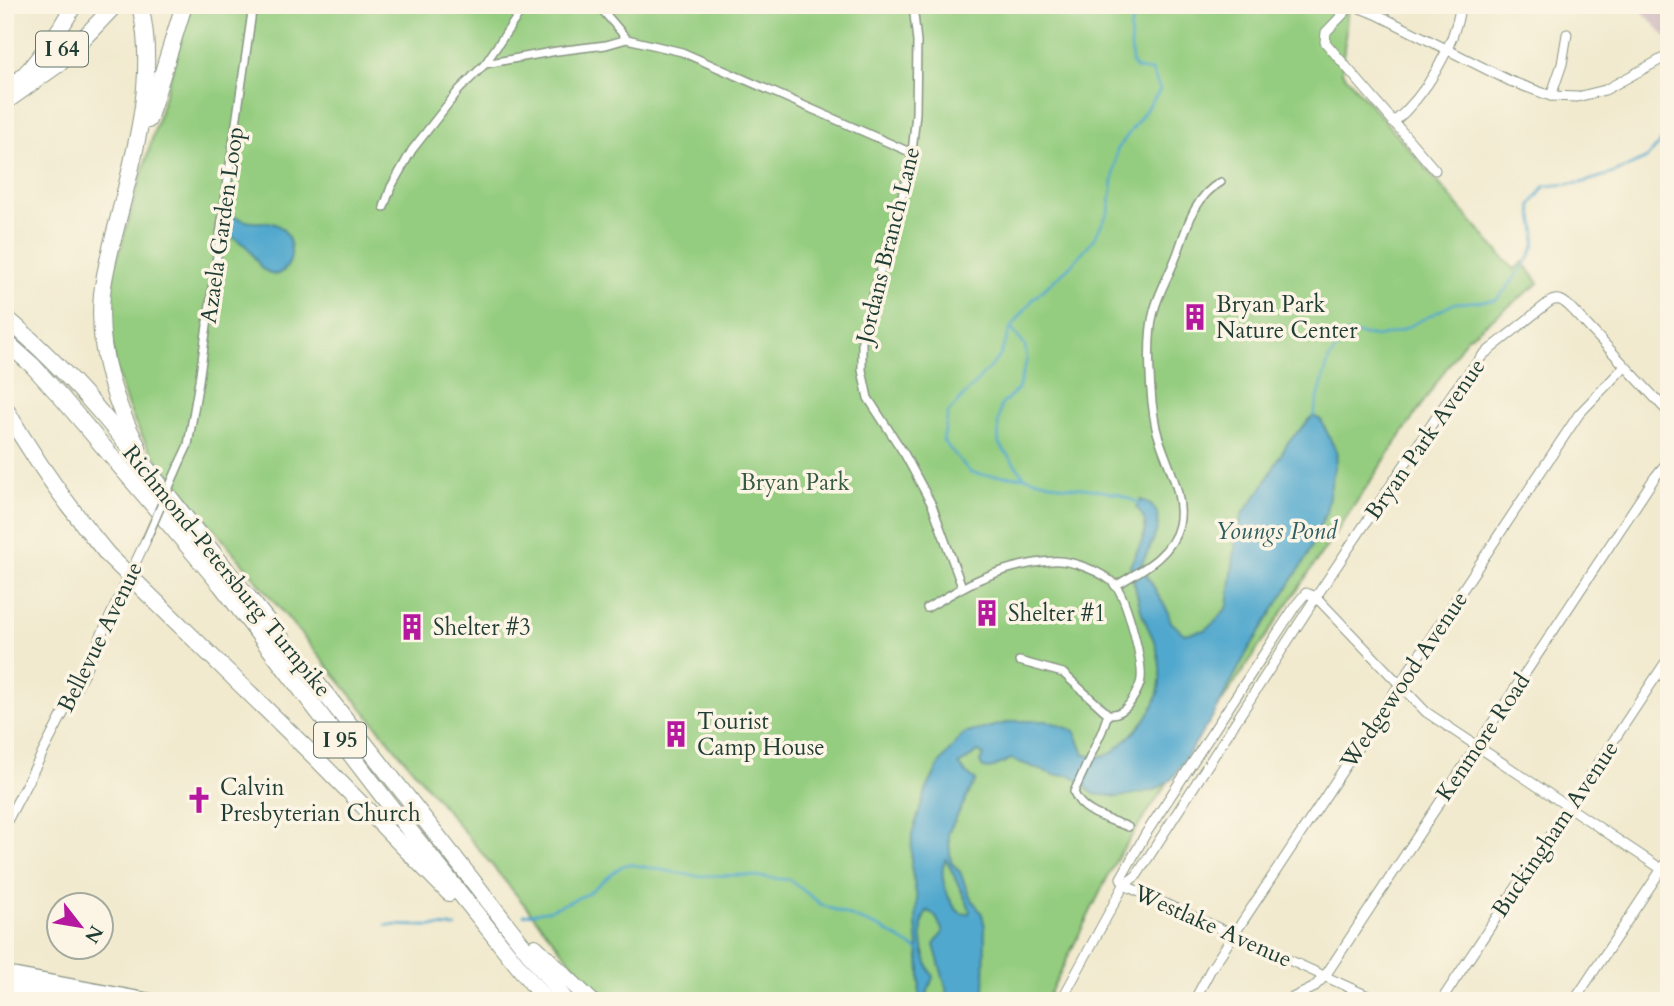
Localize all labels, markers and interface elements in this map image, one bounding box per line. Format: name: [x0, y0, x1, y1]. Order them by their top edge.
road number: I 64: [36, 32, 88, 66]
street label: Azaela Garden Loop: [193, 125, 251, 325]
street label: Jordans Branch Lane: [848, 144, 927, 349]
place label: Bryan Park Nature Center: [1216, 289, 1358, 346]
building icon: Bryan Park Nature Center: [1180, 302, 1210, 332]
street label: Bryan Park Avenue: [1358, 352, 1492, 526]
street label: Richmond-Petersburg Turnpike: [116, 439, 338, 703]
park label: Bryan Park: [740, 467, 850, 498]
water label: Youngs Pond: [1215, 515, 1338, 548]
street label: Bellevue Avenue: [50, 557, 150, 717]
street label: Wedgewood Avenue: [1333, 585, 1475, 776]
building icon: Shelter #1: [972, 598, 1002, 628]
place label: Shelter #1: [1008, 598, 1106, 629]
building icon: Shelter #3: [397, 612, 427, 642]
place label: Shelter #3: [433, 612, 531, 643]
street label: Kenmore Road: [1429, 666, 1538, 807]
place label: Tourist Camp House: [697, 706, 825, 763]
building icon: Tourist Camp House: [661, 719, 691, 749]
road number: I 95: [314, 722, 366, 758]
street label: Buckingham Avenue: [1484, 735, 1626, 923]
place label: Calvin Presbyterian Church: [220, 772, 421, 829]
church icon: Calvin Presbyterian Church: [184, 785, 214, 815]
street label: Westlake Avenue: [1128, 877, 1297, 975]
north arrow: [46, 890, 116, 960]
text: N: [78, 920, 109, 948]

